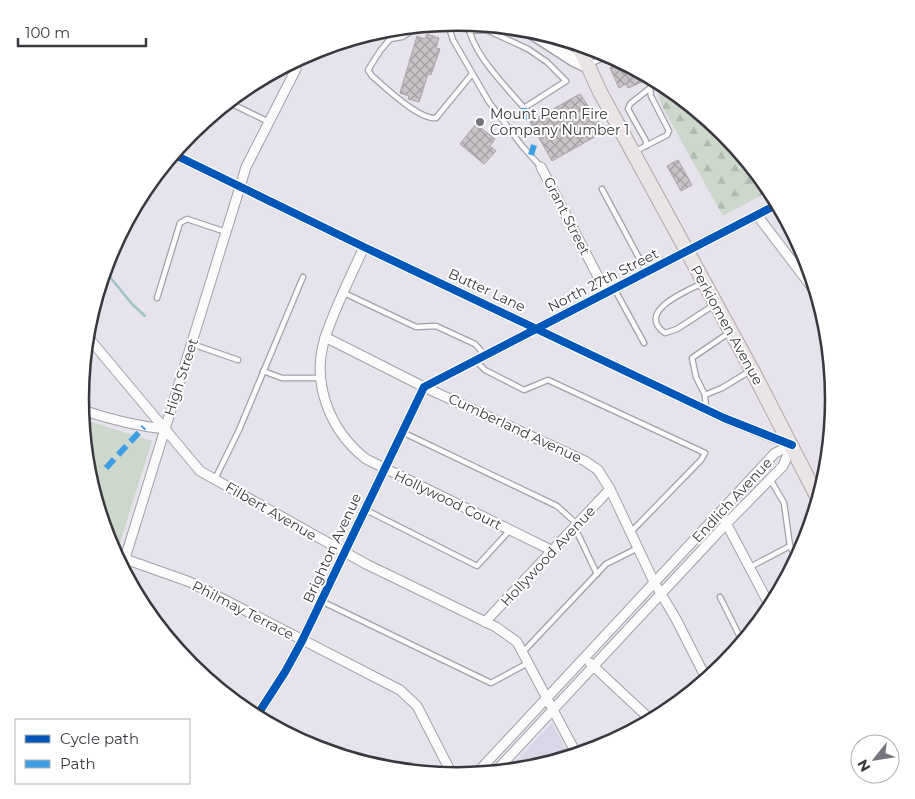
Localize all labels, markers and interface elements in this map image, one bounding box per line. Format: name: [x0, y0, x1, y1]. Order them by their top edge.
scale bar: [18, 15, 145, 47]
text: 100 m: [25, 23, 70, 42]
place label: Mount Penn Fire Company Number 1: [490, 105, 629, 139]
marker: Mount Penn Fire Company Number 1: [474, 116, 486, 128]
street label: Grant Street: [540, 174, 595, 258]
street label: North 27th Street: [545, 244, 662, 316]
street label: Perkiomen Avenue: [687, 262, 767, 388]
street label: Butter Lane: [446, 264, 528, 316]
street label: High Street: [160, 336, 202, 418]
street label: Cumberland Avenue: [446, 389, 584, 467]
street label: Endlich Avenue: [688, 454, 776, 546]
street label: Hollywood Court: [391, 466, 505, 534]
street label: Filbert Avenue: [222, 478, 320, 544]
street label: Brighton Avenue: [299, 490, 365, 606]
street label: Hollywood Avenue: [497, 502, 599, 610]
street label: Philmay Terrace: [189, 577, 297, 643]
legend: [15, 719, 190, 784]
text: Cycle path: [60, 729, 139, 748]
north arrow: [850, 734, 900, 784]
text: Path: [60, 754, 96, 773]
text: N: [853, 756, 874, 775]

